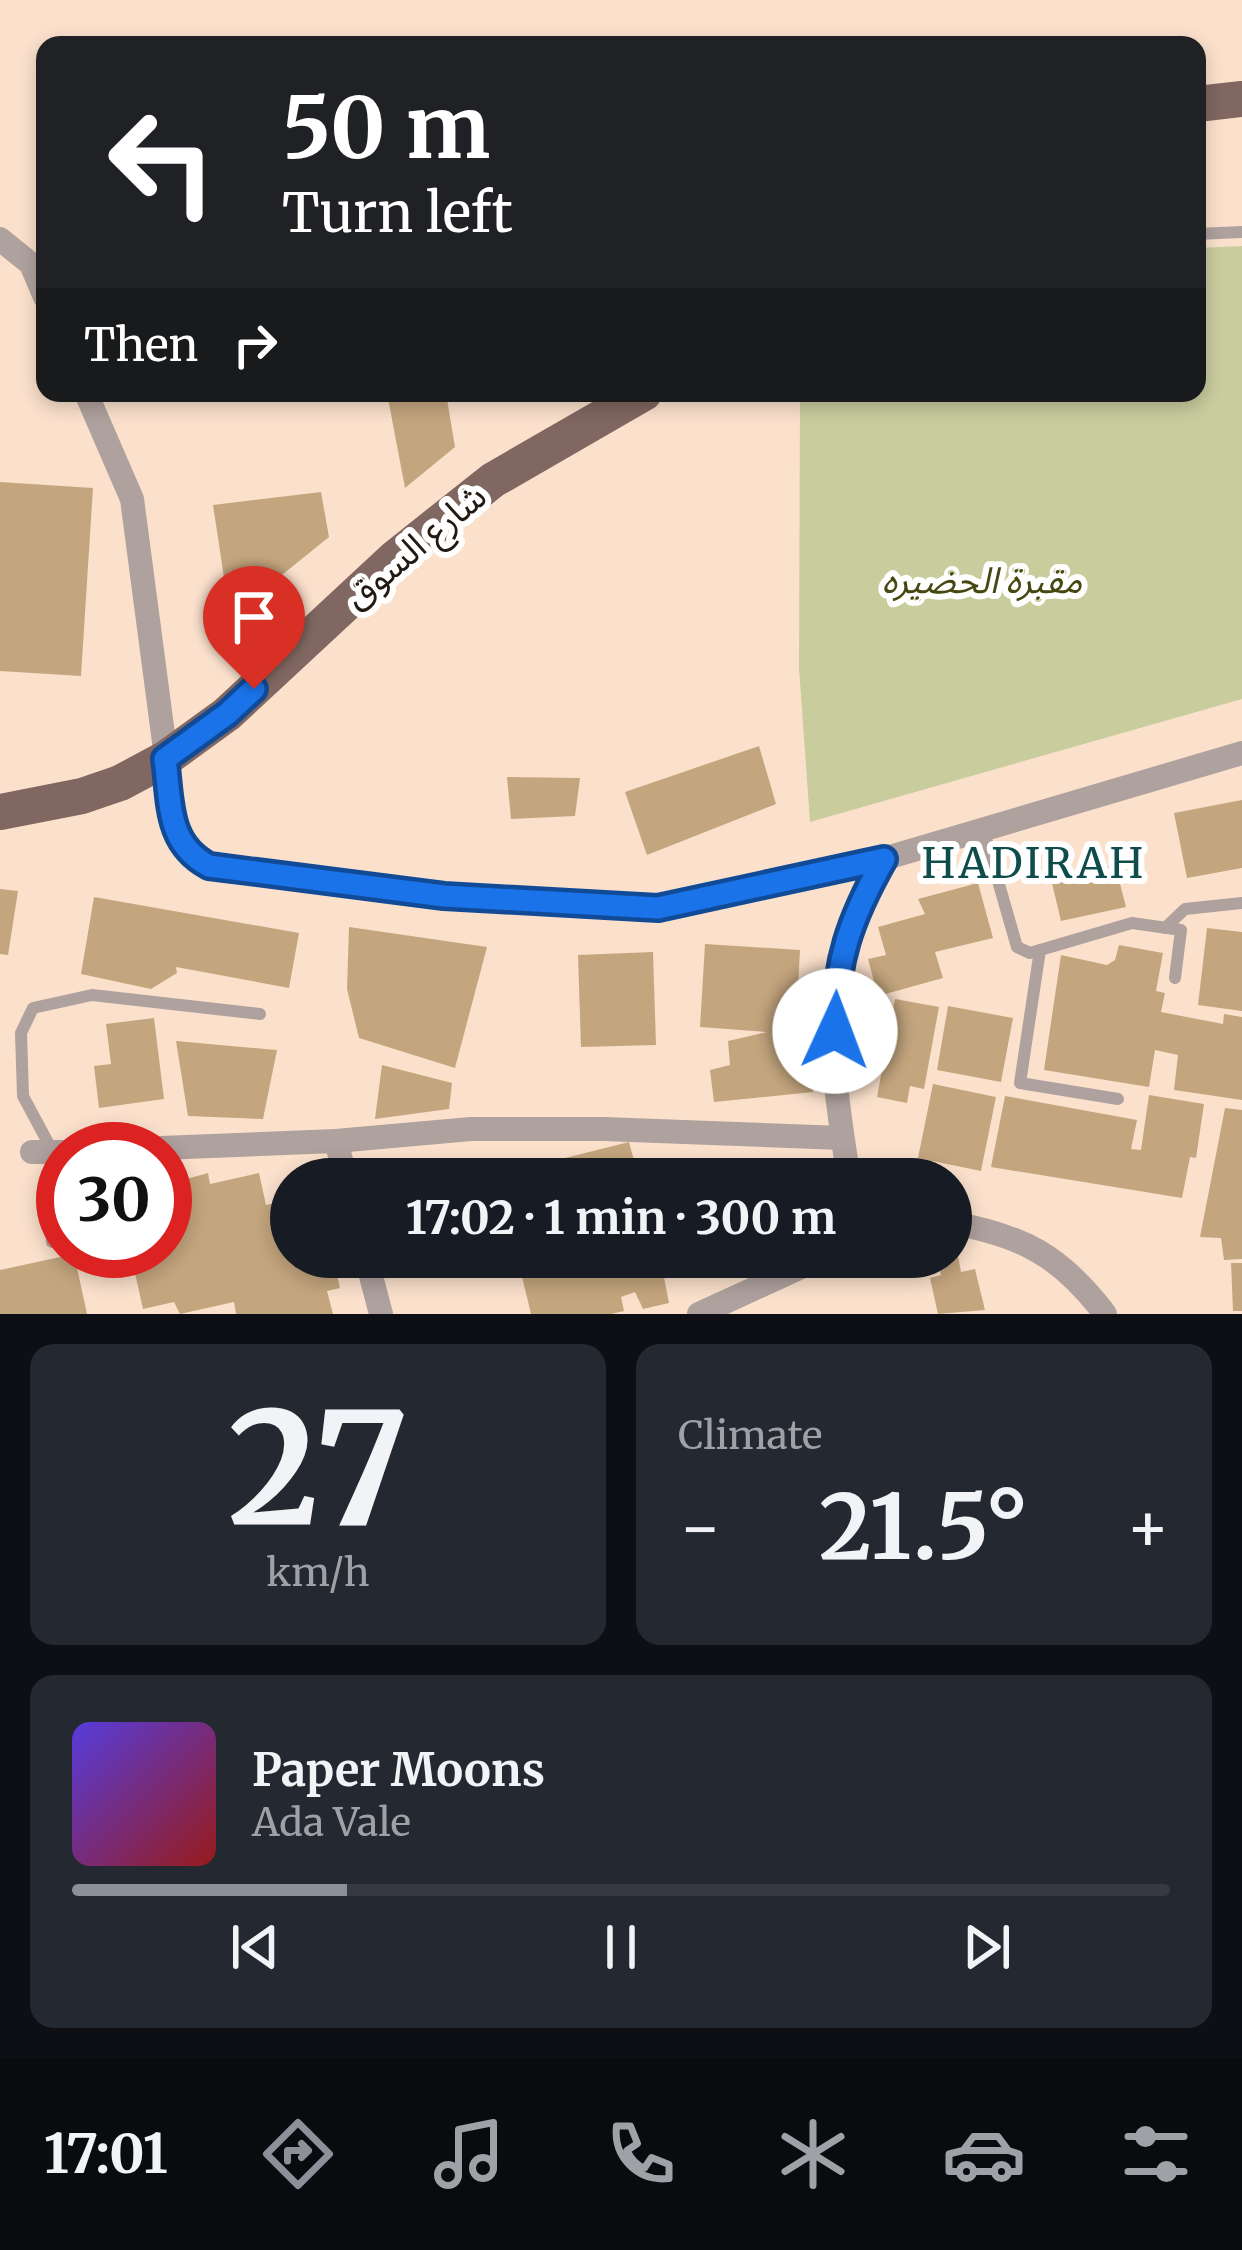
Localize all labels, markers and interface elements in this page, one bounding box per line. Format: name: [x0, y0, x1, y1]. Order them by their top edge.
text: 50 m: [282, 75, 490, 181]
icon: left: [84, 84, 240, 240]
text: Turn left: [282, 179, 513, 247]
icon: right: [222, 312, 288, 378]
text: Then: [84, 317, 198, 373]
street label: شارع السوق: [335, 473, 498, 622]
park label: مقبرة الحضيره: [882, 558, 1082, 603]
pin: [203, 566, 305, 689]
icon: arrive: [221, 584, 287, 650]
district label: HADIRAH: [922, 837, 1146, 889]
position arrow: [772, 968, 898, 1094]
speed limit sign: 30: [36, 1122, 192, 1278]
text: 17:02 · 1 min · 300 m: [406, 1190, 836, 1246]
text: 27: [228, 1371, 408, 1568]
text: Climate: [678, 1411, 822, 1460]
text: 21.5°: [819, 1470, 1029, 1584]
text: −: [678, 1486, 722, 1569]
text: +: [1126, 1486, 1170, 1569]
text: km/h: [266, 1548, 370, 1597]
text: Paper Moons: [252, 1742, 545, 1798]
text: Ada Vale: [252, 1798, 411, 1847]
icon: previous: [222, 1914, 288, 1980]
icon: pause: [588, 1914, 654, 1980]
icon: next: [954, 1914, 1020, 1980]
icon: directions: [256, 2112, 340, 2196]
icon: music: [427, 2112, 511, 2196]
icon: phone: [599, 2112, 683, 2196]
icon: climate: [771, 2112, 855, 2196]
icon: car: [942, 2112, 1026, 2196]
icon: filters: [1114, 2112, 1198, 2196]
text: 17:01: [44, 2120, 168, 2188]

